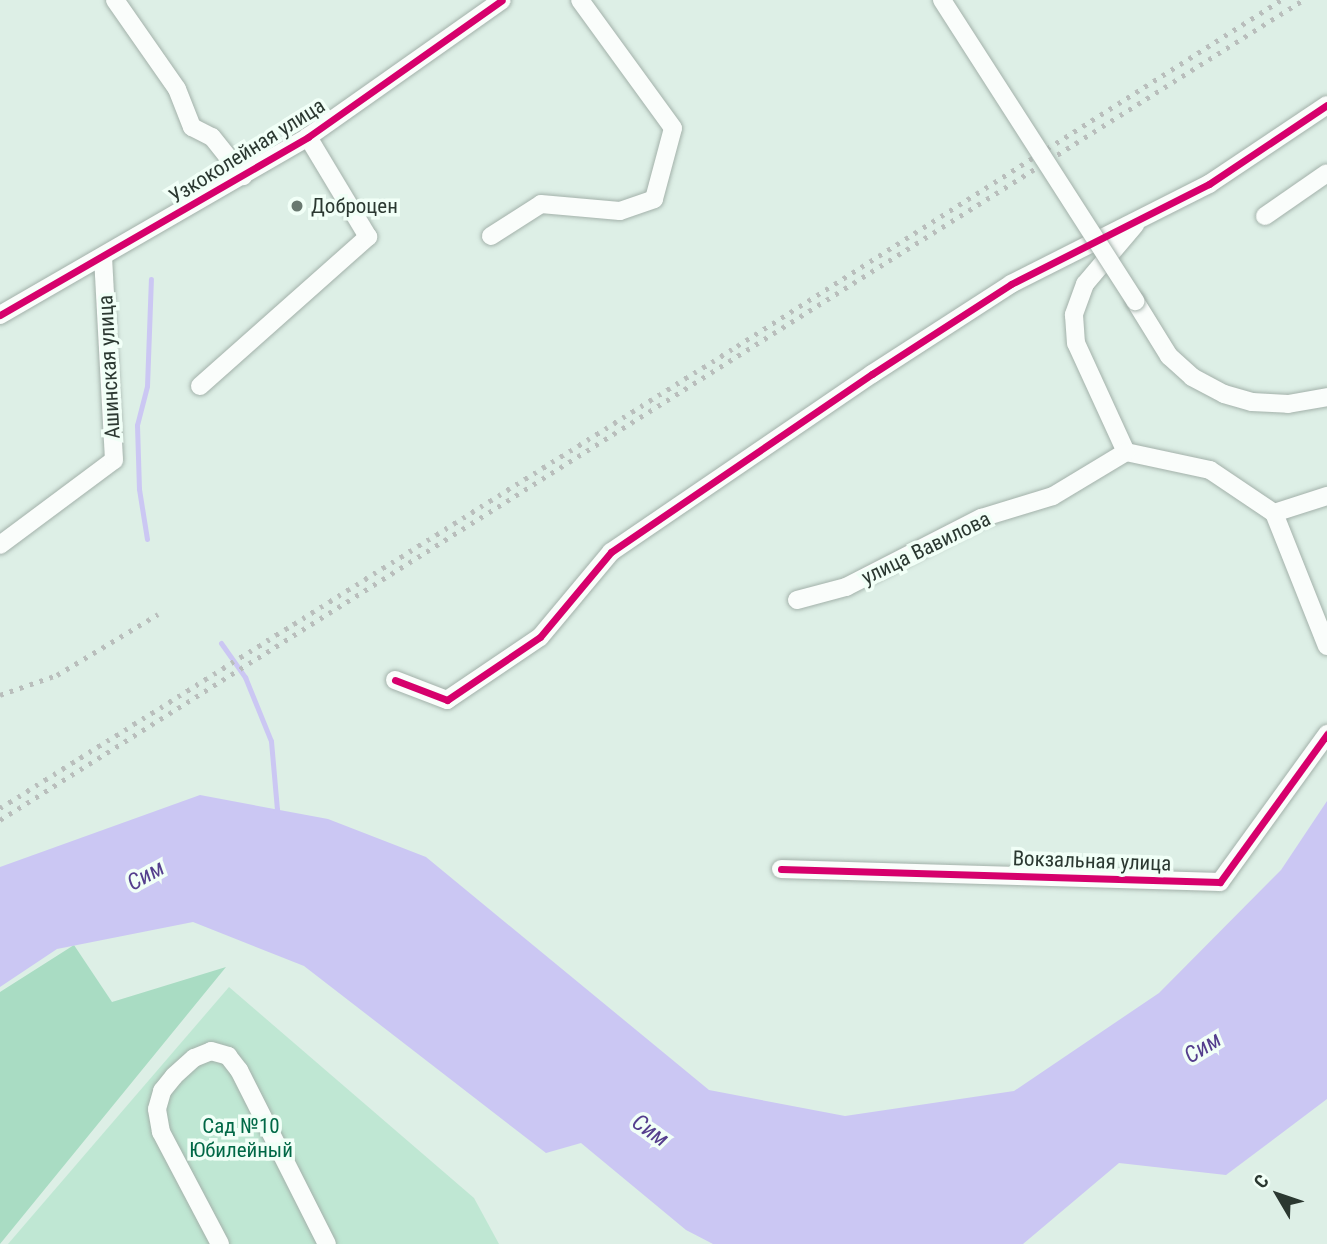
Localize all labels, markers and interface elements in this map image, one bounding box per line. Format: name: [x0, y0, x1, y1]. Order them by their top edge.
street label: Узкоколейная улица: [164, 93, 330, 209]
place label: Доброцен: [311, 193, 398, 219]
marker: Доброцен: [289, 198, 305, 214]
street label: Ашинская улица: [93, 294, 125, 440]
street label: улица Вавилова: [857, 506, 995, 590]
street label: Вокзальная улица: [1012, 846, 1172, 876]
water label: Сим: [123, 855, 169, 897]
water label: Сим: [1179, 1026, 1227, 1070]
water label: Сим: [626, 1109, 674, 1153]
park label: Сад №10 Юбилейный: [189, 1113, 293, 1163]
north arrow: [1243, 1160, 1313, 1230]
text: С: [1249, 1170, 1274, 1193]

